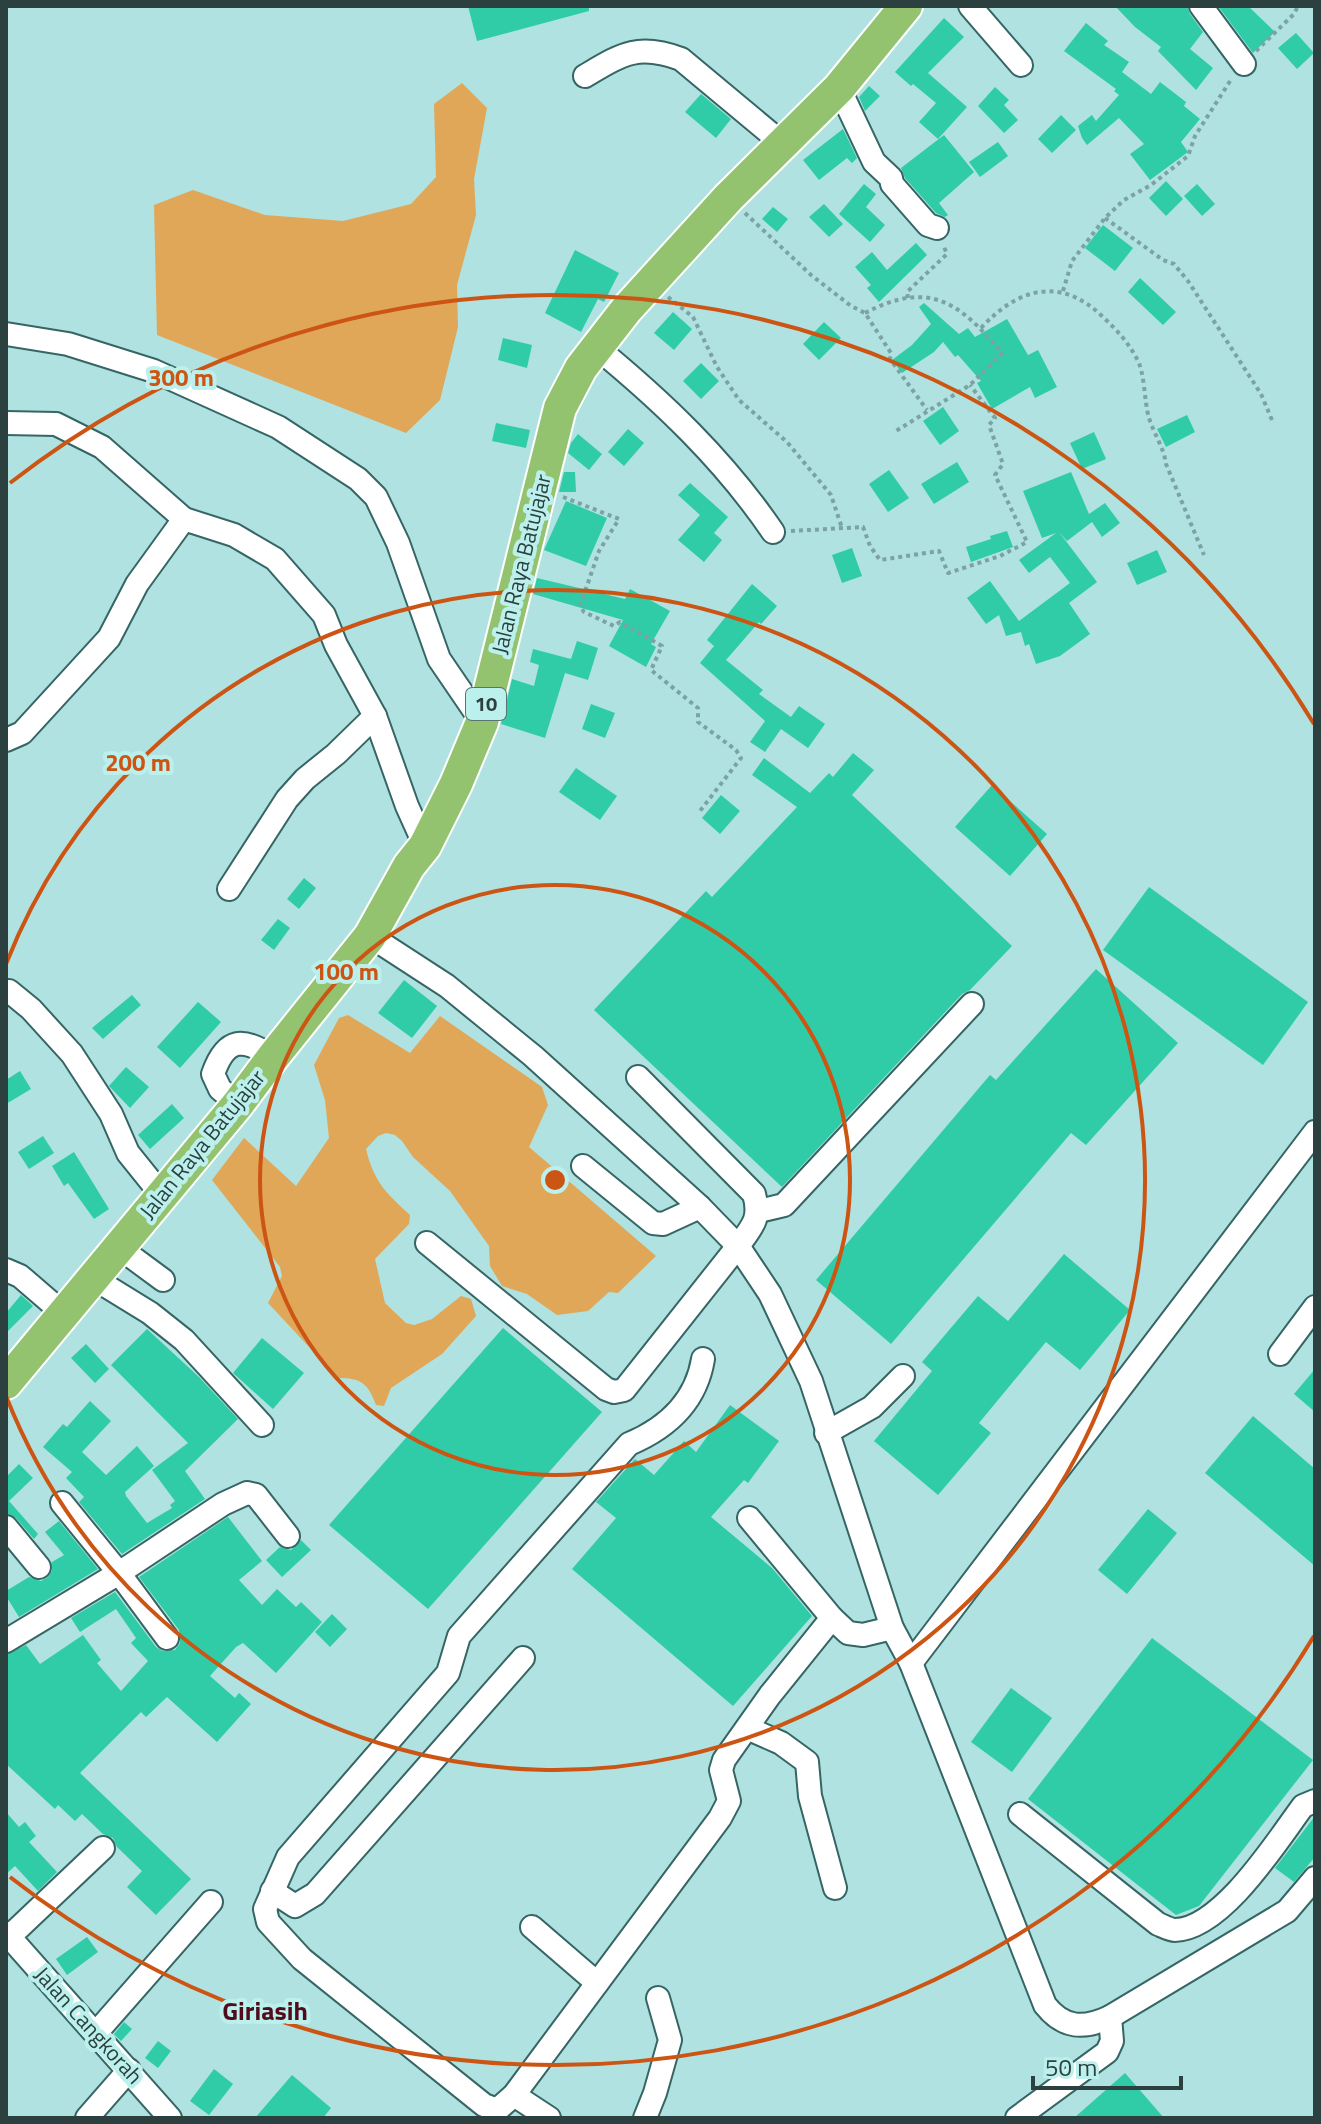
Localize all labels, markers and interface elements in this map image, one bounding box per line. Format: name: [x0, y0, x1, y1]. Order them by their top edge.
text: 300 m: [148, 359, 214, 395]
street label: Jalan Raya Batujajar: [482, 470, 560, 657]
road number: 10: [466, 688, 506, 720]
text: 200 m: [105, 744, 171, 780]
text: 100 m: [313, 953, 379, 989]
street label: Jalan Raya Batujajar: [131, 1061, 273, 1226]
centre of rings: [541, 1166, 569, 1194]
street label: Jalan Cangkorah: [27, 1958, 151, 2092]
district label: Giriasih: [222, 1991, 308, 2030]
scale bar: [1033, 2040, 1181, 2090]
text: 50 m: [1045, 2049, 1097, 2085]

